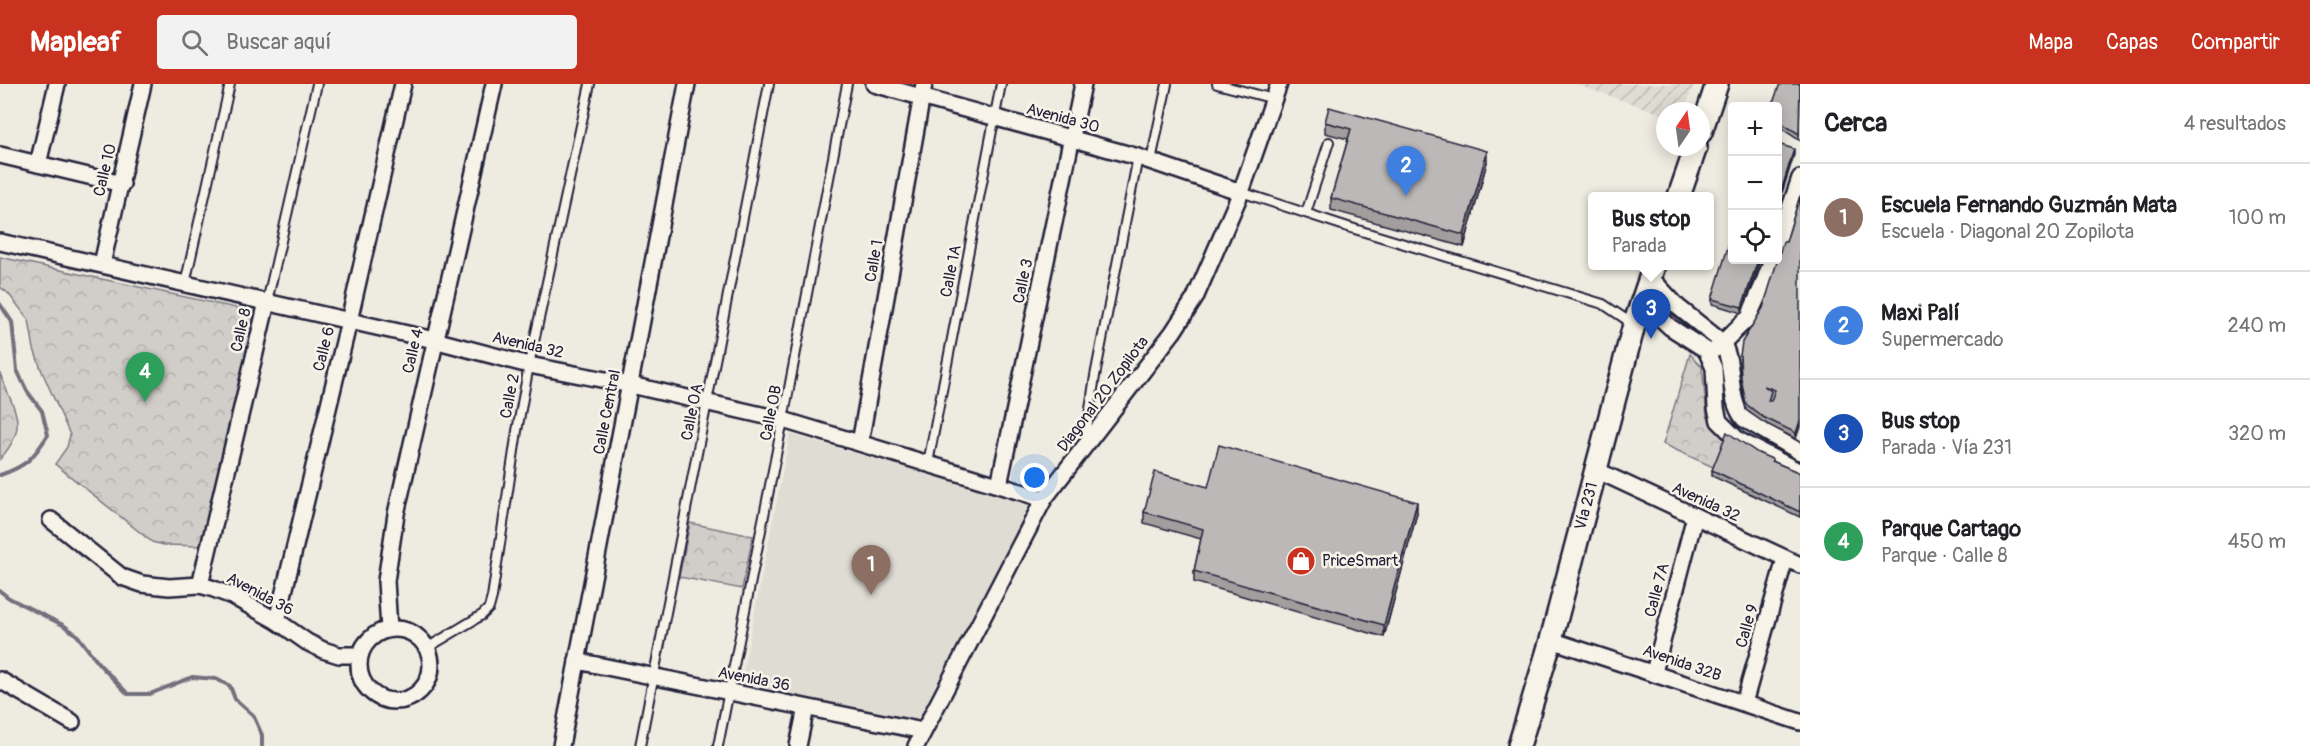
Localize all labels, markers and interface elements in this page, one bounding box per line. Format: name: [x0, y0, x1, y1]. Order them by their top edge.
search box: [157, 15, 577, 69]
text: Mapleaf: [30, 25, 121, 60]
icon: search: [178, 26, 211, 59]
text: Buscar aquí: [226, 28, 331, 56]
text: Mapa: [2029, 29, 2073, 56]
text: Capas: [2106, 29, 2158, 56]
text: Compartir: [2191, 29, 2280, 56]
street label: Avenida 30: [1024, 99, 1102, 137]
north arrow: [1656, 102, 1710, 156]
map controls: [1728, 102, 1782, 264]
button: +: [1728, 102, 1782, 156]
text: Cerca: [1824, 107, 1887, 139]
text: 4 resultados: [2184, 111, 2286, 136]
street label: Calle 10: [89, 142, 121, 198]
pin: 2: [1386, 147, 1426, 196]
button: −: [1728, 156, 1782, 210]
text: Escuela Fernando Guzmán Mata: [1881, 191, 2177, 219]
popup: [1588, 192, 1714, 270]
text: Bus stop: [1611, 205, 1691, 233]
text: 1: [1840, 205, 1847, 230]
text: 100 m: [2229, 205, 2286, 230]
button: locate: [1728, 210, 1782, 264]
text: Escuela · Diagonal 20 Zopilota: [1881, 219, 2134, 244]
text: Parada: [1611, 233, 1666, 258]
street label: Calle 1: [860, 238, 888, 284]
street label: Calle 1A: [936, 243, 966, 299]
street label: Calle 3: [1009, 257, 1037, 305]
pin: 3: [1632, 290, 1670, 339]
text: Maxi Palí: [1881, 299, 1960, 327]
street label: Calle 8: [226, 306, 256, 354]
text: 2: [1838, 313, 1849, 338]
text: 240 m: [2227, 313, 2286, 338]
street label: Calle 6: [309, 324, 339, 374]
street label: Calle 4: [398, 327, 428, 375]
street label: Avenida 32: [490, 327, 566, 363]
text: Supermercado: [1881, 327, 2004, 352]
street label: Diagonal 20 Zopilota: [1053, 332, 1153, 456]
pin: 4: [126, 352, 164, 402]
street label: Calle Central: [589, 368, 625, 456]
street label: Calle 2: [496, 372, 524, 420]
street label: Calle 0A: [677, 382, 707, 442]
street label: Calle 0B: [756, 383, 786, 443]
text: Bus stop: [1881, 407, 1960, 435]
text: 3: [1838, 421, 1849, 446]
text: 320 m: [2228, 421, 2286, 446]
text: Parada · Vía 231: [1881, 435, 2012, 460]
your location: [1020, 463, 1049, 492]
street label: Avenida 32: [1669, 478, 1743, 526]
street label: Vía 231: [1570, 480, 1602, 532]
text: Parque Cartago: [1881, 515, 2021, 543]
text: 4: [1838, 529, 1849, 554]
text: 450 m: [2228, 529, 2286, 554]
text: Parque · Calle 8: [1881, 543, 2008, 568]
shop icon: PriceSmart: [1285, 545, 1317, 577]
pin: 1: [852, 546, 890, 595]
place label: PriceSmart: [1322, 551, 1399, 571]
street label: Calle 7A: [1640, 561, 1674, 619]
street label: Avenida 36: [223, 568, 297, 620]
street label: Calle 9: [1731, 602, 1763, 650]
street label: Avenida 32B: [1640, 640, 1724, 686]
street label: Avenida 36: [716, 662, 792, 696]

